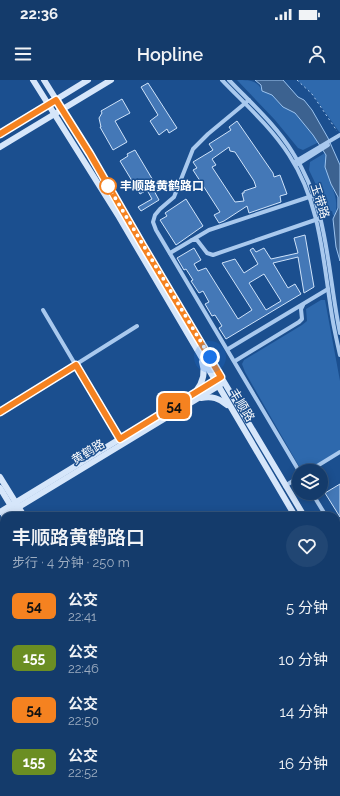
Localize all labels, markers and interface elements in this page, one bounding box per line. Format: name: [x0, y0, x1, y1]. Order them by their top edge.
text: 22:36: [20, 5, 58, 23]
icon: menu: [12, 43, 34, 65]
icon: person: [306, 43, 328, 65]
text: Hopline: [137, 44, 203, 65]
marker: 丰顺路黄鹤路口: [99, 177, 117, 195]
place label: 丰顺路黄鹤路口: [120, 179, 204, 193]
street label: 玉带路: [308, 182, 332, 220]
your location: [200, 347, 220, 367]
street label: 丰顺路: [227, 386, 257, 424]
line badge: 54: [156, 393, 192, 419]
text: 54: [166, 398, 182, 414]
street label: 黄鹤路: [69, 437, 107, 467]
map controls: [292, 464, 328, 500]
button: layers: [292, 464, 328, 500]
button: heart: [286, 525, 328, 567]
text: 丰顺路黄鹤路口: [12, 526, 145, 548]
text: 步行 · 4 分钟 · 250 m: [12, 555, 130, 570]
text: 公交: [68, 591, 98, 609]
text: 54: [26, 598, 42, 614]
text: 5 分钟: [286, 599, 328, 617]
text: 22:41: [68, 609, 97, 624]
text: 公交: [68, 643, 98, 661]
text: 155: [23, 650, 45, 666]
text: 10 分钟: [279, 651, 328, 669]
text: 22:46: [68, 661, 99, 676]
text: 公交: [68, 695, 98, 713]
text: 54: [26, 702, 42, 718]
text: 14 分钟: [280, 703, 328, 721]
text: 22:50: [68, 713, 99, 728]
text: 公交: [68, 747, 98, 765]
text: 155: [23, 754, 45, 770]
text: 16 分钟: [279, 755, 328, 773]
text: 22:52: [68, 765, 98, 780]

